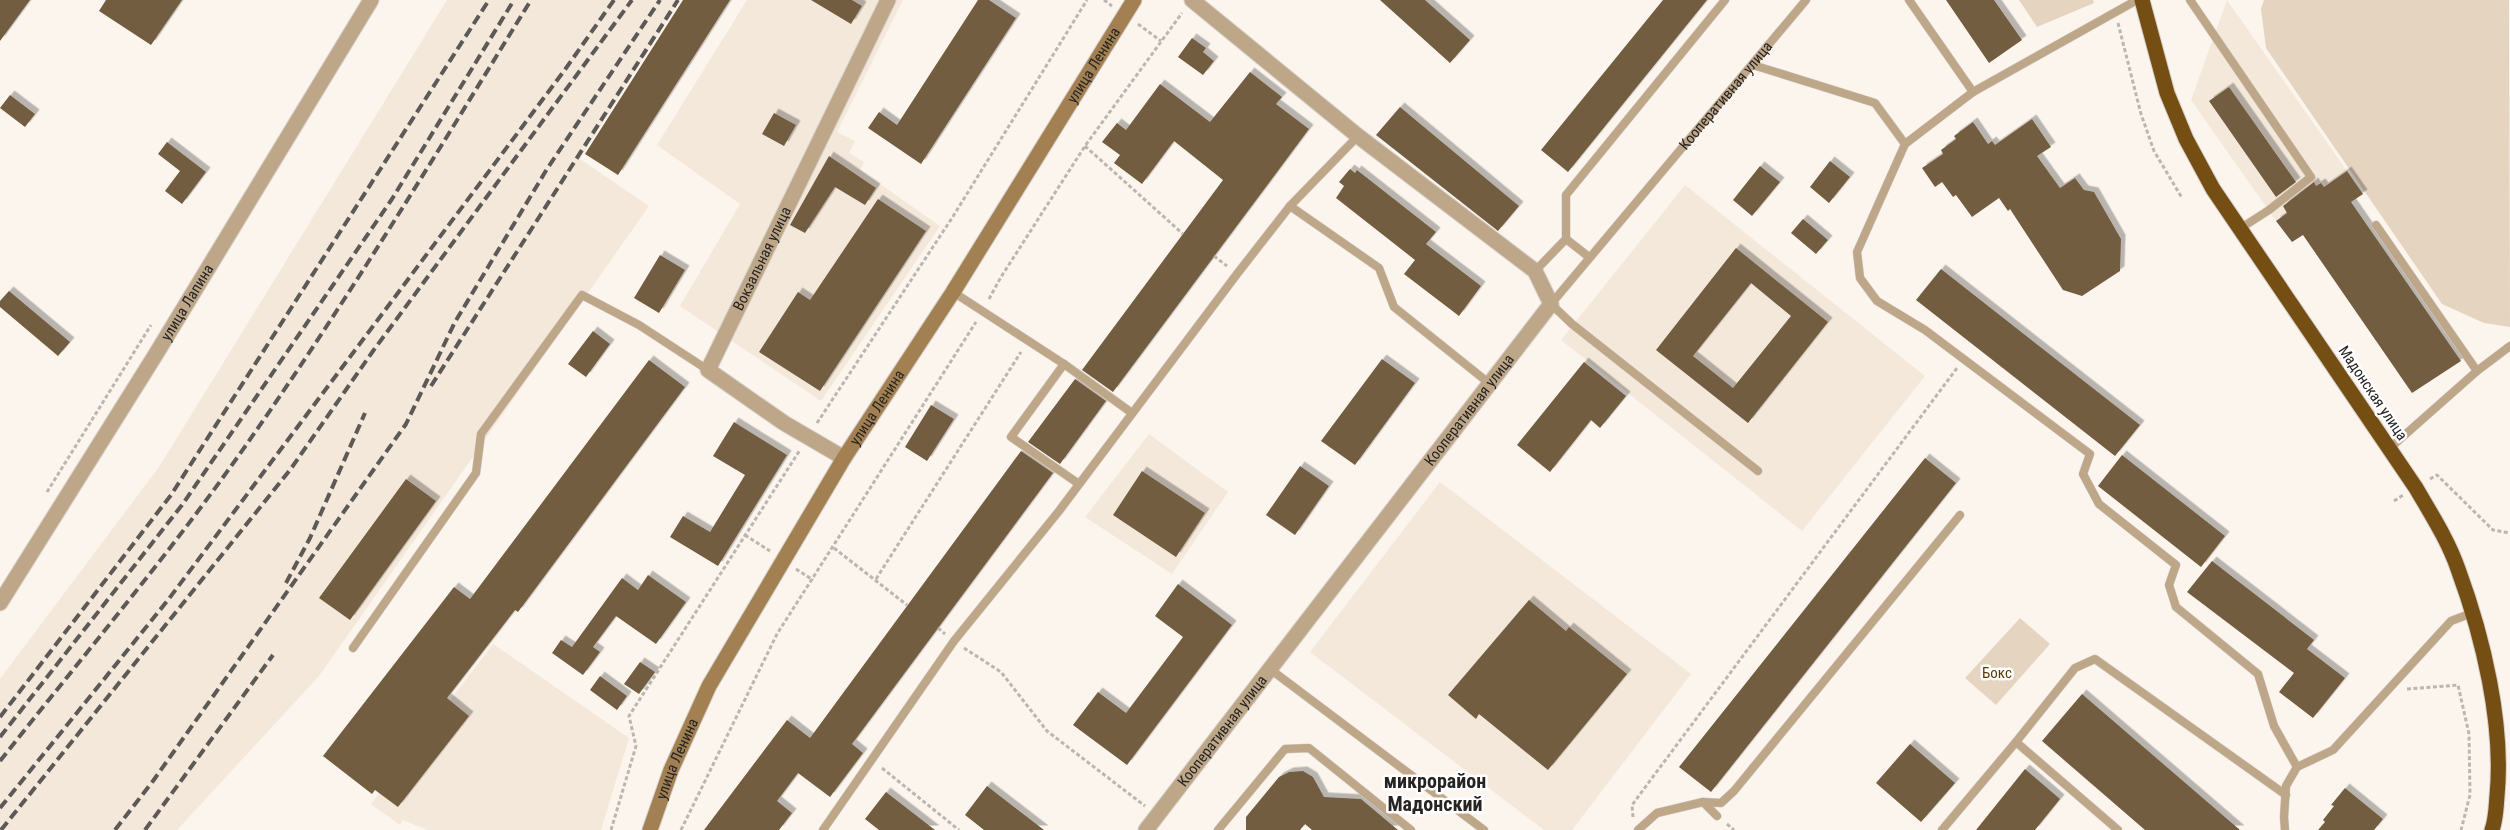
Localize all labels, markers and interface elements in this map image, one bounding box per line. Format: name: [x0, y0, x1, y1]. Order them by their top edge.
street label: улица Ленина: [1063, 24, 1124, 107]
street label: Кооперативная улица: [1675, 38, 1776, 153]
street label: Вокзальная улица: [729, 204, 795, 314]
street label: улица Лапина: [157, 261, 217, 344]
street label: Мадонская улица: [2335, 342, 2411, 444]
street label: Кооперативная улица: [1421, 351, 1518, 469]
street label: улица Ленина: [846, 367, 908, 449]
park label: Бокс: [1982, 664, 2012, 682]
street label: Кооперативная улица: [1174, 672, 1271, 790]
street label: улица Ленина: [652, 716, 702, 802]
district label: микрорайон Мадонский: [1384, 769, 1486, 816]

